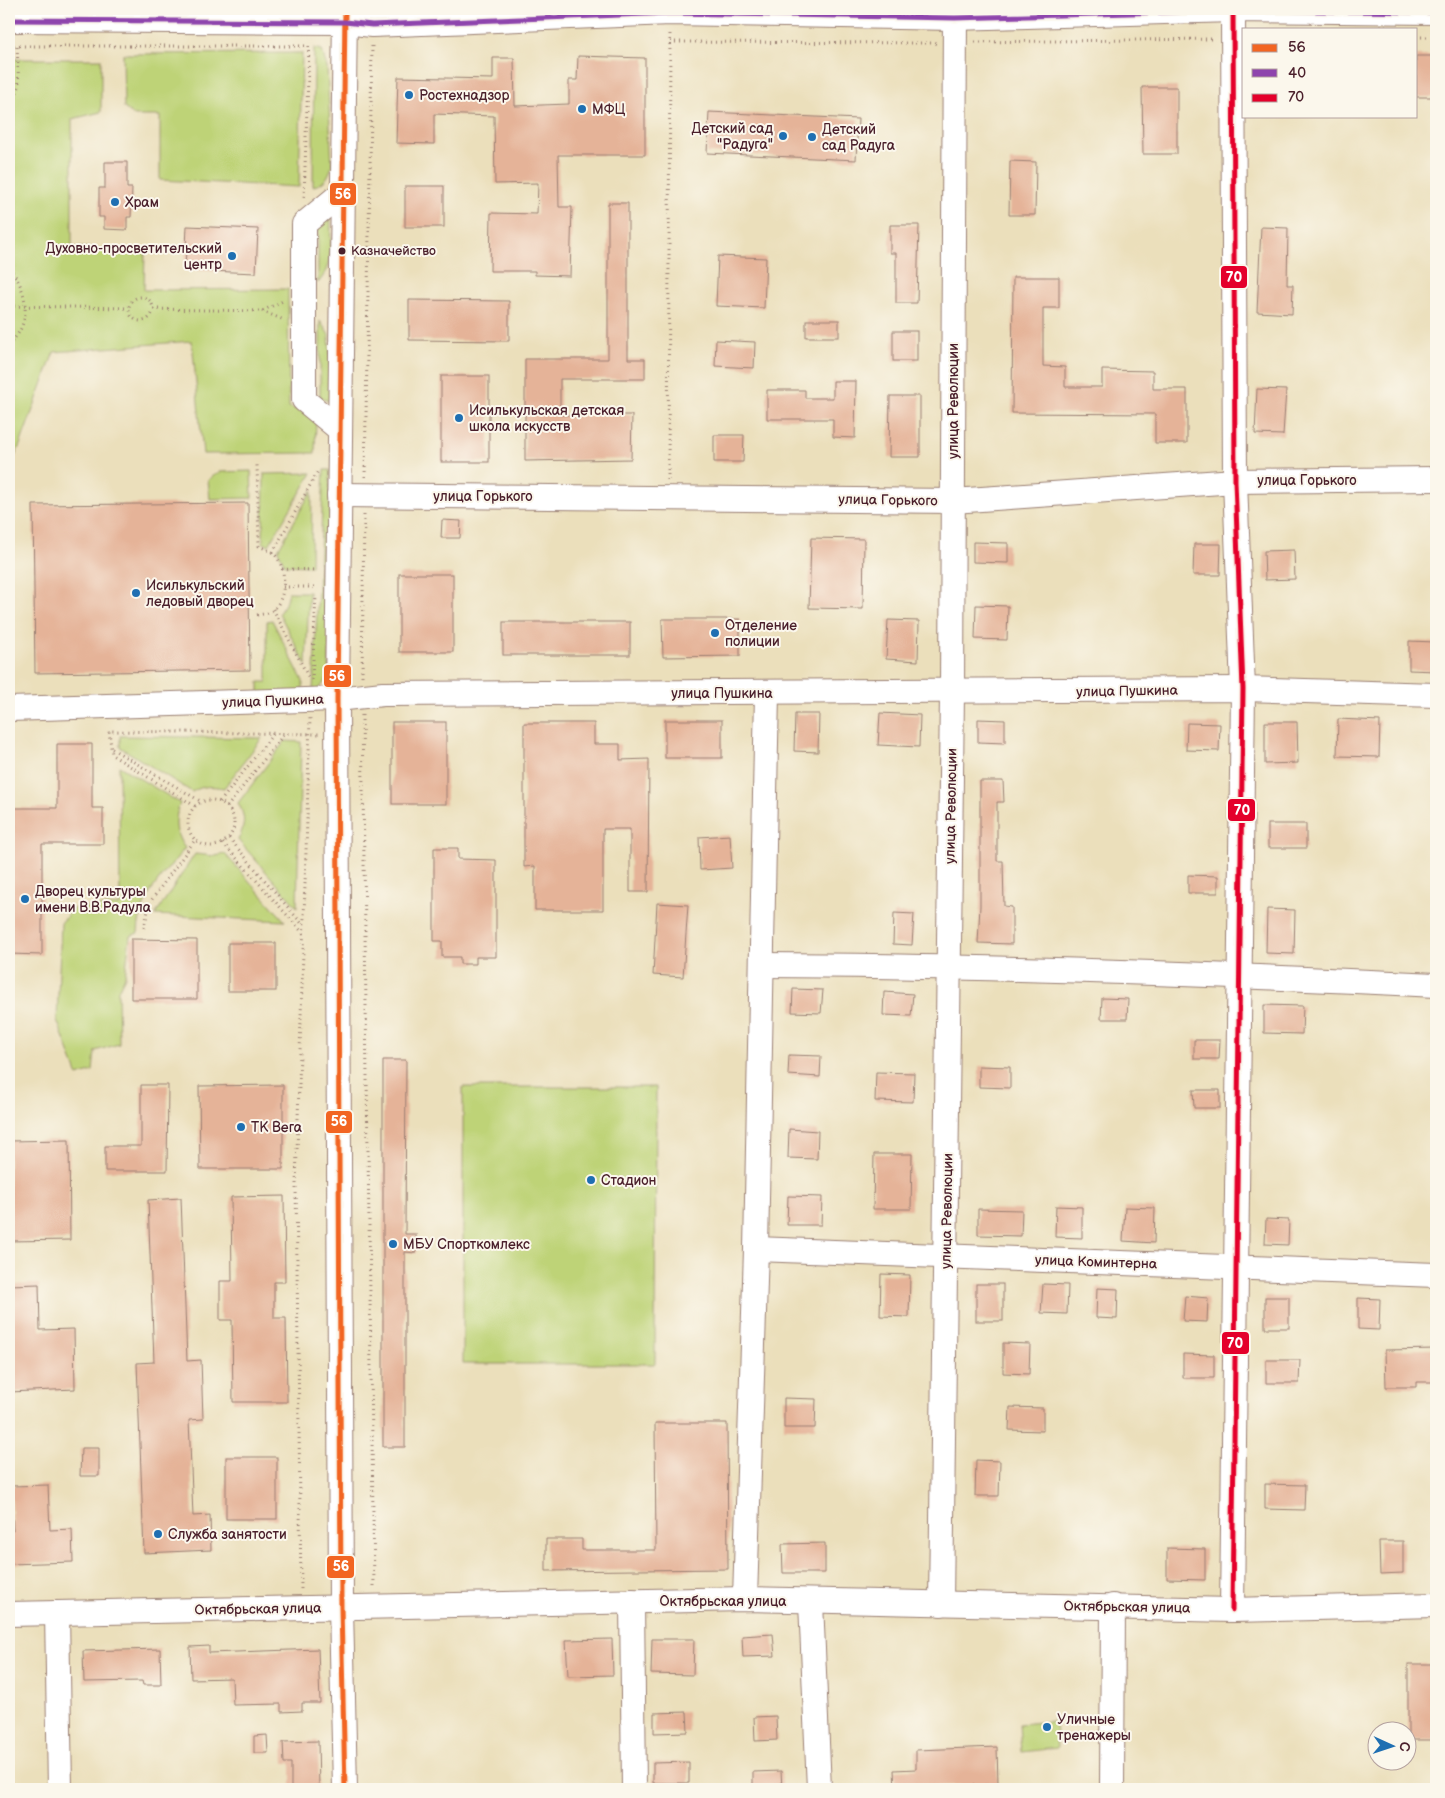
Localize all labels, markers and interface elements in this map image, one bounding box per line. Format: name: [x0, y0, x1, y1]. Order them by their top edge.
legend: [1242, 28, 1418, 118]
text: 56: [1288, 38, 1306, 57]
text: 40: [1288, 64, 1306, 83]
place label: Ростехнадзор: [419, 87, 509, 104]
text: 70: [1288, 88, 1304, 107]
marker: Ростехнадзор: [403, 89, 415, 101]
place label: МФЦ: [592, 101, 626, 118]
marker: МФЦ: [576, 103, 588, 115]
place label: Детский сад "Радуга": [691, 120, 773, 153]
place label: Детский сад Радуга: [822, 121, 896, 154]
marker: Детский сад "Радуга": [777, 130, 789, 142]
marker: Детский сад Радуга: [806, 131, 818, 143]
line badge: 56: [329, 182, 357, 206]
text: 56: [335, 186, 351, 203]
place label: Храм: [125, 194, 159, 211]
marker: Храм: [109, 196, 121, 208]
place label: Духовно-просветительский центр: [46, 240, 222, 273]
place label: Казначейство: [351, 243, 436, 259]
marker: Казначейство: [337, 246, 347, 256]
marker: Духовно-просветительский центр: [226, 250, 238, 262]
line badge: 70: [1220, 265, 1248, 289]
text: 70: [1226, 269, 1243, 286]
street label: улица Революции: [945, 343, 962, 459]
place label: Исилькульская детская школа искусств: [469, 402, 625, 435]
marker: Исилькульская детская школа искусств: [453, 412, 465, 424]
street label: улица Горького: [1257, 472, 1357, 489]
street label: улица Горького: [433, 488, 533, 505]
street label: улица Горького: [838, 491, 938, 509]
place label: Исилькульский ледовый дворец: [146, 577, 254, 610]
marker: Исилькульский ледовый дворец: [130, 587, 142, 599]
place label: Отделение полиции: [725, 617, 797, 650]
marker: Отделение полиции: [709, 627, 721, 639]
line badge: 56: [323, 664, 352, 688]
text: 56: [329, 668, 345, 685]
street label: улица Пушкина: [1076, 682, 1179, 700]
street label: улица Пушкина: [671, 685, 774, 702]
street label: улица Пушкина: [222, 691, 325, 711]
street label: улица Революции: [941, 748, 961, 864]
line badge: 70: [1227, 798, 1256, 822]
text: 70: [1234, 802, 1251, 819]
place label: Дворец культуры имени В.В.Радула: [35, 883, 152, 916]
marker: Дворец культуры имени В.В.Радула: [19, 893, 31, 905]
line badge: 56: [325, 1110, 353, 1134]
text: 56: [331, 1113, 347, 1130]
place label: ТК Вега: [251, 1119, 303, 1136]
marker: ТК Вега: [235, 1121, 247, 1133]
street label: улица Революции: [937, 1153, 957, 1269]
place label: Стадион: [601, 1172, 657, 1189]
marker: Стадион: [585, 1174, 597, 1186]
place label: МБУ Спорткомлекс: [403, 1236, 530, 1253]
marker: МБУ Спорткомлекс: [387, 1238, 399, 1250]
street label: улица Коминтерна: [1035, 1251, 1158, 1273]
line badge: 70: [1221, 1331, 1250, 1355]
text: 70: [1227, 1335, 1244, 1352]
place label: Служба занятости: [168, 1526, 287, 1543]
marker: Служба занятости: [152, 1528, 164, 1540]
line badge: 56: [326, 1555, 355, 1579]
text: 56: [333, 1558, 349, 1575]
street label: Октябрьская улица: [660, 1593, 787, 1610]
street label: Октябрьская улица: [1063, 1597, 1191, 1617]
street label: Октябрьская улица: [194, 1599, 322, 1619]
place label: Уличные тренажеры: [1057, 1711, 1131, 1744]
north arrow: [1368, 1720, 1418, 1770]
marker: Уличные тренажеры: [1041, 1721, 1053, 1733]
text: С: [1396, 1741, 1413, 1752]

